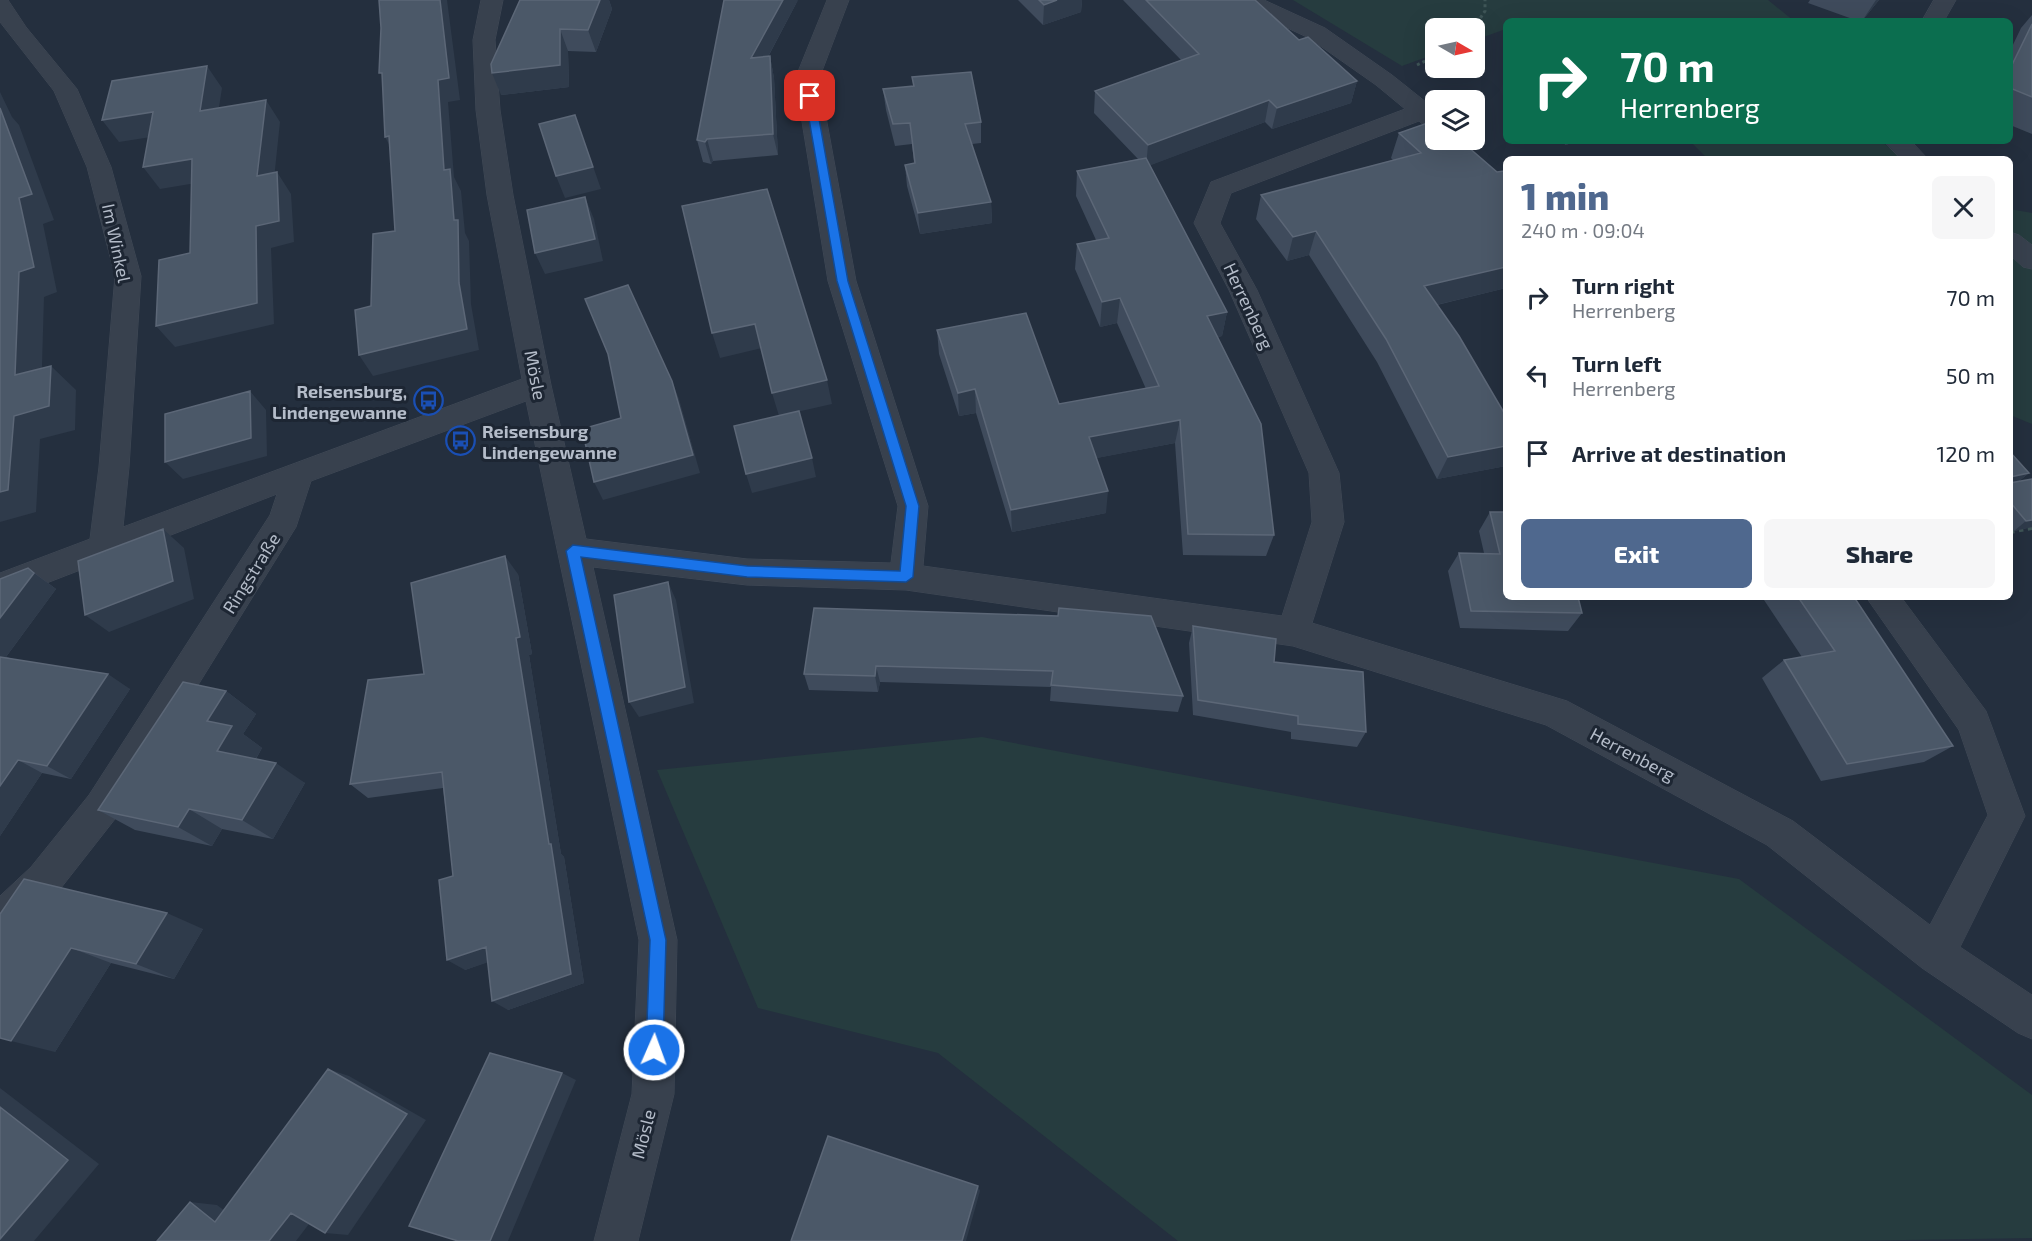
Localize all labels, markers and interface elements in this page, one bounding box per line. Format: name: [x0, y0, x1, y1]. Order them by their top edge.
north arrow: [1425, 18, 1485, 78]
map controls: [1425, 18, 1485, 150]
text: 70 m: [1620, 40, 1715, 90]
icon: right: [1521, 42, 1599, 120]
pin: [784, 70, 835, 121]
icon: arrive: [793, 79, 826, 112]
button: layers: [1425, 90, 1485, 150]
text: Herrenberg: [1620, 91, 1760, 123]
text: 1 min: [1521, 174, 1609, 217]
button: close: [1932, 176, 1995, 239]
street label: Im Winkel: [98, 202, 136, 285]
text: 240 m · 09:04: [1521, 218, 1645, 242]
street label: Herrenberg: [1219, 259, 1279, 353]
text: Turn right: [1572, 272, 1674, 298]
icon: right: [1521, 281, 1554, 314]
text: 70 m: [1946, 284, 1995, 310]
text: Herrenberg: [1572, 298, 1675, 322]
street label: Mösle: [520, 348, 552, 402]
text: Turn left: [1572, 350, 1661, 376]
icon: left: [1521, 359, 1554, 392]
text: 50 m: [1946, 362, 1995, 388]
text: Herrenberg: [1572, 376, 1675, 400]
place label: Reisensburg, Lindengewanne: [272, 380, 407, 423]
bus stop icon: Reisensburg, Lindengewanne: [412, 385, 444, 417]
place label: Reisensburg Lindengewanne: [482, 420, 617, 463]
bus stop icon: Reisensburg Lindengewanne: [445, 425, 477, 457]
icon: arrive: [1521, 437, 1554, 470]
text: Arrive at destination: [1572, 440, 1786, 466]
text: 120 m: [1936, 440, 1995, 466]
button: Exit: [1521, 519, 1752, 588]
button: Share: [1764, 519, 1995, 588]
street label: Ringstraße: [218, 529, 284, 617]
street label: Herrenberg: [1587, 722, 1679, 786]
position arrow: [622, 1018, 686, 1082]
street label: Mösle: [626, 1107, 660, 1161]

